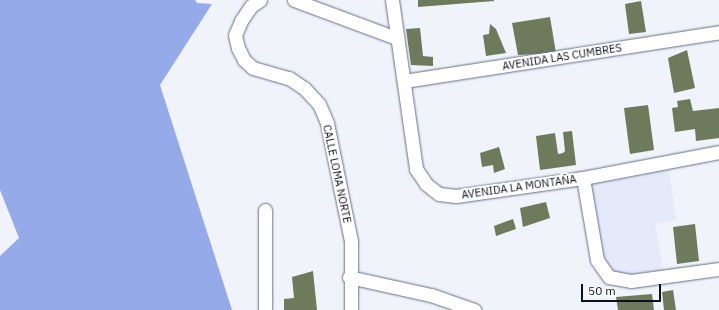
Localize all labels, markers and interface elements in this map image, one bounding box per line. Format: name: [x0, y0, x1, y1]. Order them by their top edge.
street label: AVENIDA LAS CUMBRES: [501, 41, 623, 73]
street label: CALLE LOMA NORTE: [320, 123, 354, 225]
street label: AVENIDA LA MONTAÑA: [461, 172, 577, 202]
scale bar: [583, 276, 663, 302]
text: 50 m: [588, 283, 616, 298]

